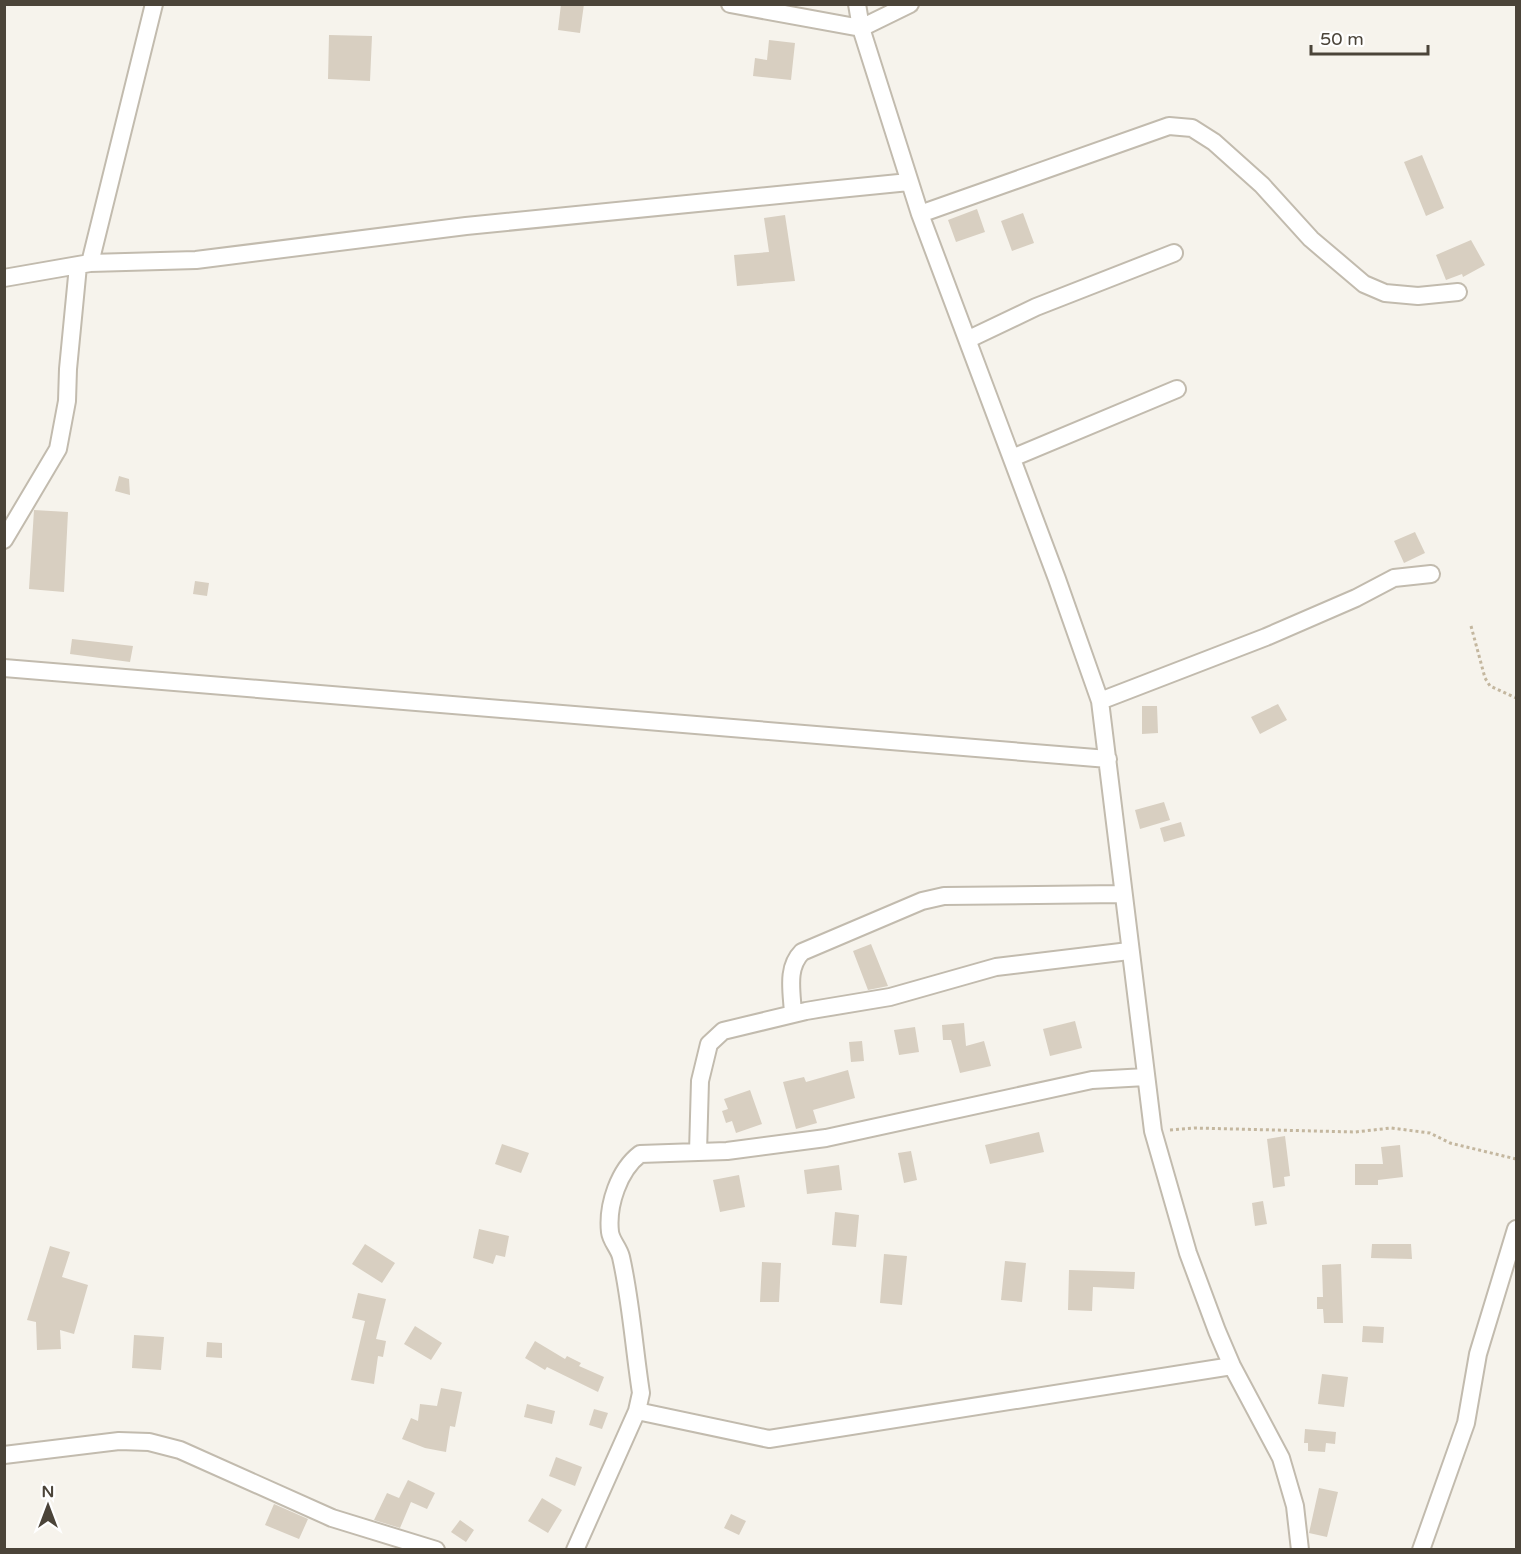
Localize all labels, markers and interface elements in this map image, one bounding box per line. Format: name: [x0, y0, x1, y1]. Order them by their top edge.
scale bar: [1311, 18, 1428, 56]
text: 50 m: [1320, 28, 1364, 50]
north arrow: [18, 1476, 78, 1536]
text: N: [42, 1482, 54, 1502]

